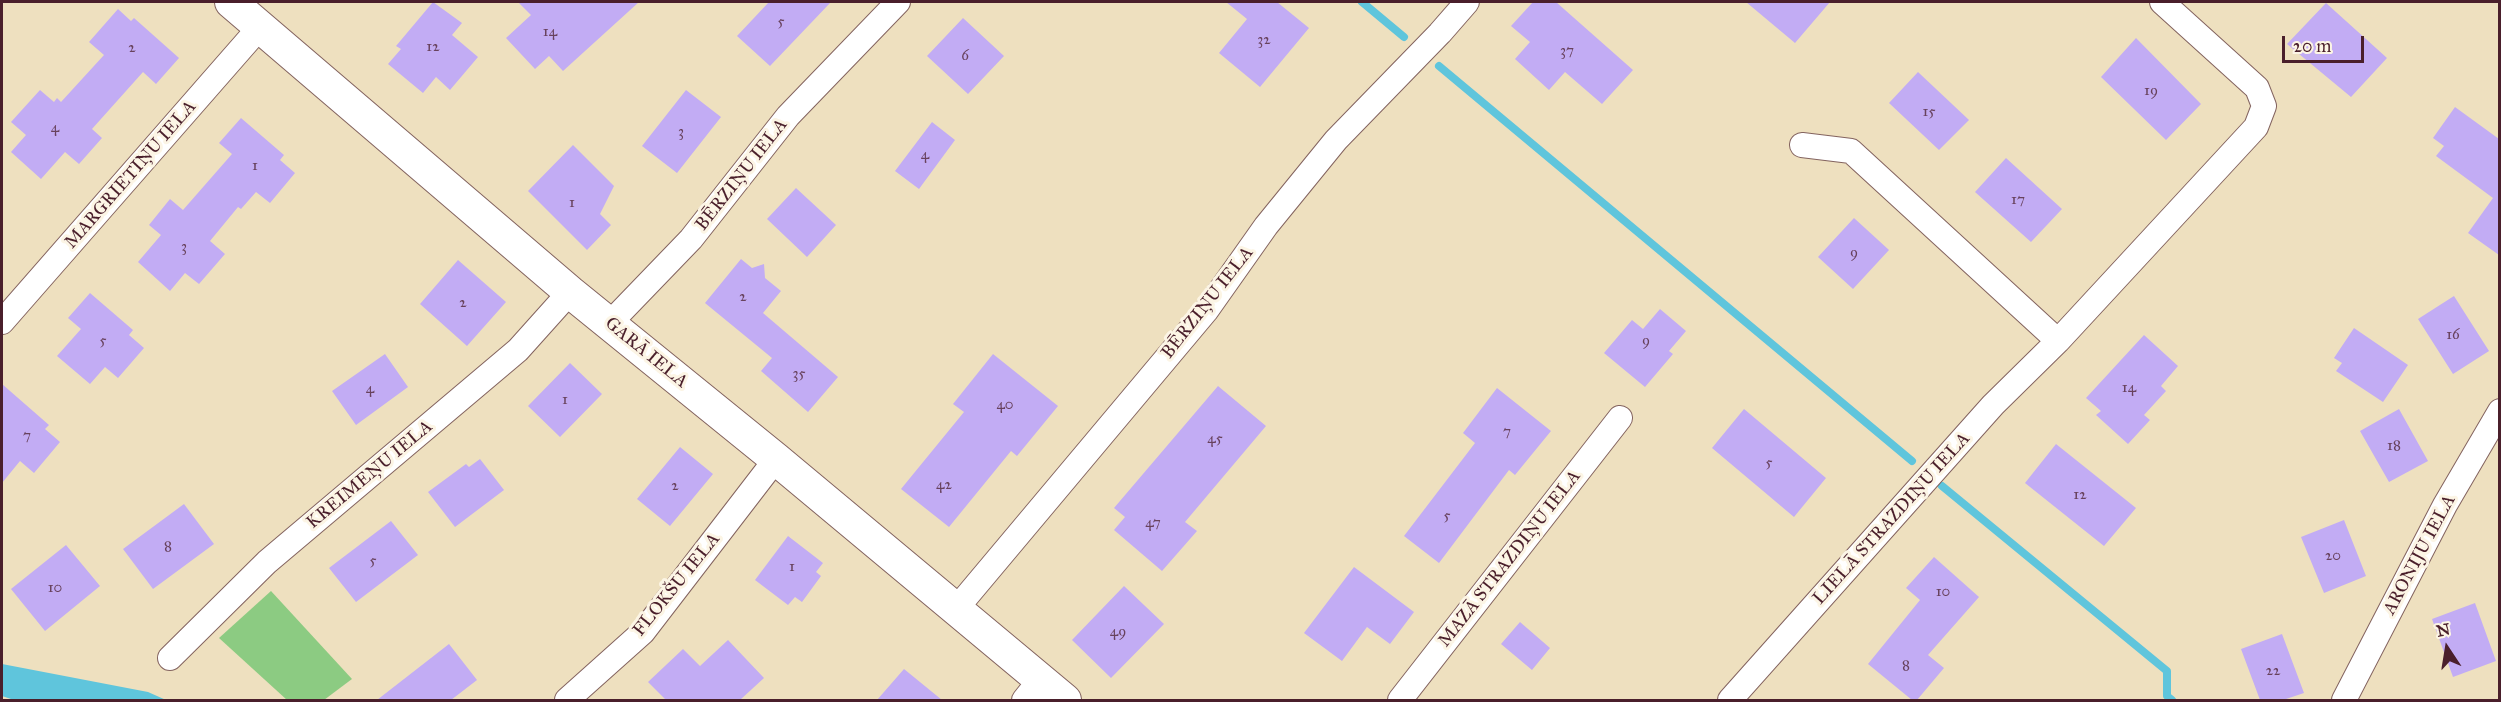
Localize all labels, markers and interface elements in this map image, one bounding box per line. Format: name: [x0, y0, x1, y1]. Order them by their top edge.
house number: 5: [778, 13, 784, 31]
house number: 14: [543, 23, 557, 41]
scale bar: [2285, 24, 2368, 62]
house number: 32: [1257, 31, 1271, 49]
text: 20 m: [2293, 35, 2331, 57]
house number: 12: [426, 38, 440, 56]
house number: 2: [128, 39, 136, 57]
house number: 37: [1560, 42, 1574, 60]
house number: 6: [961, 47, 969, 65]
house number: 19: [2144, 82, 2158, 100]
street label: MARGRIETIŅU IELA: [61, 96, 201, 254]
house number: 15: [1923, 103, 1935, 121]
street label: BĒRZIŅU IELA: [692, 115, 792, 235]
house number: 4: [51, 119, 59, 137]
house number: 3: [678, 123, 684, 141]
house number: 4: [921, 146, 929, 164]
house number: 1: [252, 157, 258, 175]
house number: 17: [2011, 191, 2025, 209]
house number: 1: [569, 194, 575, 212]
house number: 3: [181, 238, 187, 256]
street label: BĒRZIŅU IELA: [1158, 243, 1258, 363]
house number: 9: [1850, 244, 1858, 262]
house number: 2: [739, 288, 747, 306]
house number: 2: [459, 294, 467, 312]
street label: GARĀ IELA: [600, 313, 692, 393]
house number: 16: [2446, 326, 2460, 344]
house number: 5: [100, 332, 106, 350]
house number: 9: [1642, 332, 1650, 350]
house number: 35: [793, 365, 805, 383]
house number: 14: [2122, 379, 2136, 397]
house number: 4: [366, 380, 374, 398]
house number: 1: [562, 391, 568, 409]
house number: 40: [996, 396, 1014, 414]
street label: KREIMEŅU IELA: [303, 416, 437, 534]
house number: 7: [1503, 423, 1511, 441]
house number: 7: [23, 427, 31, 445]
street label: LIELĀ STRAZDIŅU IELA: [1809, 429, 1975, 609]
house number: 45: [1207, 430, 1223, 448]
house number: 18: [2387, 437, 2401, 455]
house number: 5: [1766, 454, 1772, 472]
street label: MAZĀ STRAZDIŅU IELA: [1434, 466, 1586, 652]
house number: 42: [936, 476, 952, 494]
house number: 2: [671, 477, 679, 495]
house number: 12: [2073, 486, 2087, 504]
street label: ARONIJU IELA: [2379, 491, 2461, 619]
house number: 5: [1444, 507, 1450, 525]
house number: 47: [1145, 514, 1161, 532]
street label: FLOKŠU IELA: [629, 529, 725, 641]
house number: 8: [164, 538, 172, 556]
house number: 20: [2325, 547, 2341, 565]
house number: 5: [370, 552, 376, 570]
house number: 1: [789, 558, 795, 576]
house number: 10: [48, 579, 62, 597]
house number: 10: [1936, 583, 1950, 601]
north arrow: [2417, 618, 2477, 678]
text: N: [2435, 619, 2452, 641]
house number: 49: [1110, 623, 1126, 641]
house number: 8: [1902, 657, 1910, 675]
house number: 22: [2266, 662, 2280, 680]

